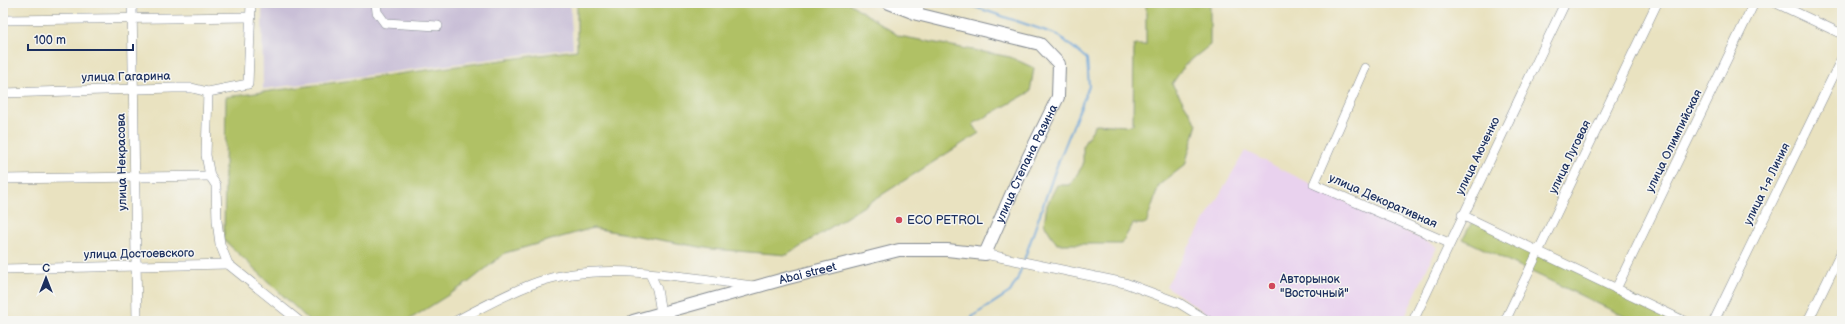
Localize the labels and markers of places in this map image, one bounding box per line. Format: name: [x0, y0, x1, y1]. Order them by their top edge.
place label: ECO PETROL: [907, 213, 983, 228]
marker: ECO PETROL: [894, 215, 904, 225]
place label: Авторынок "Восточный": [1279, 272, 1349, 301]
marker: Авторынок "Восточный": [1267, 281, 1277, 291]

